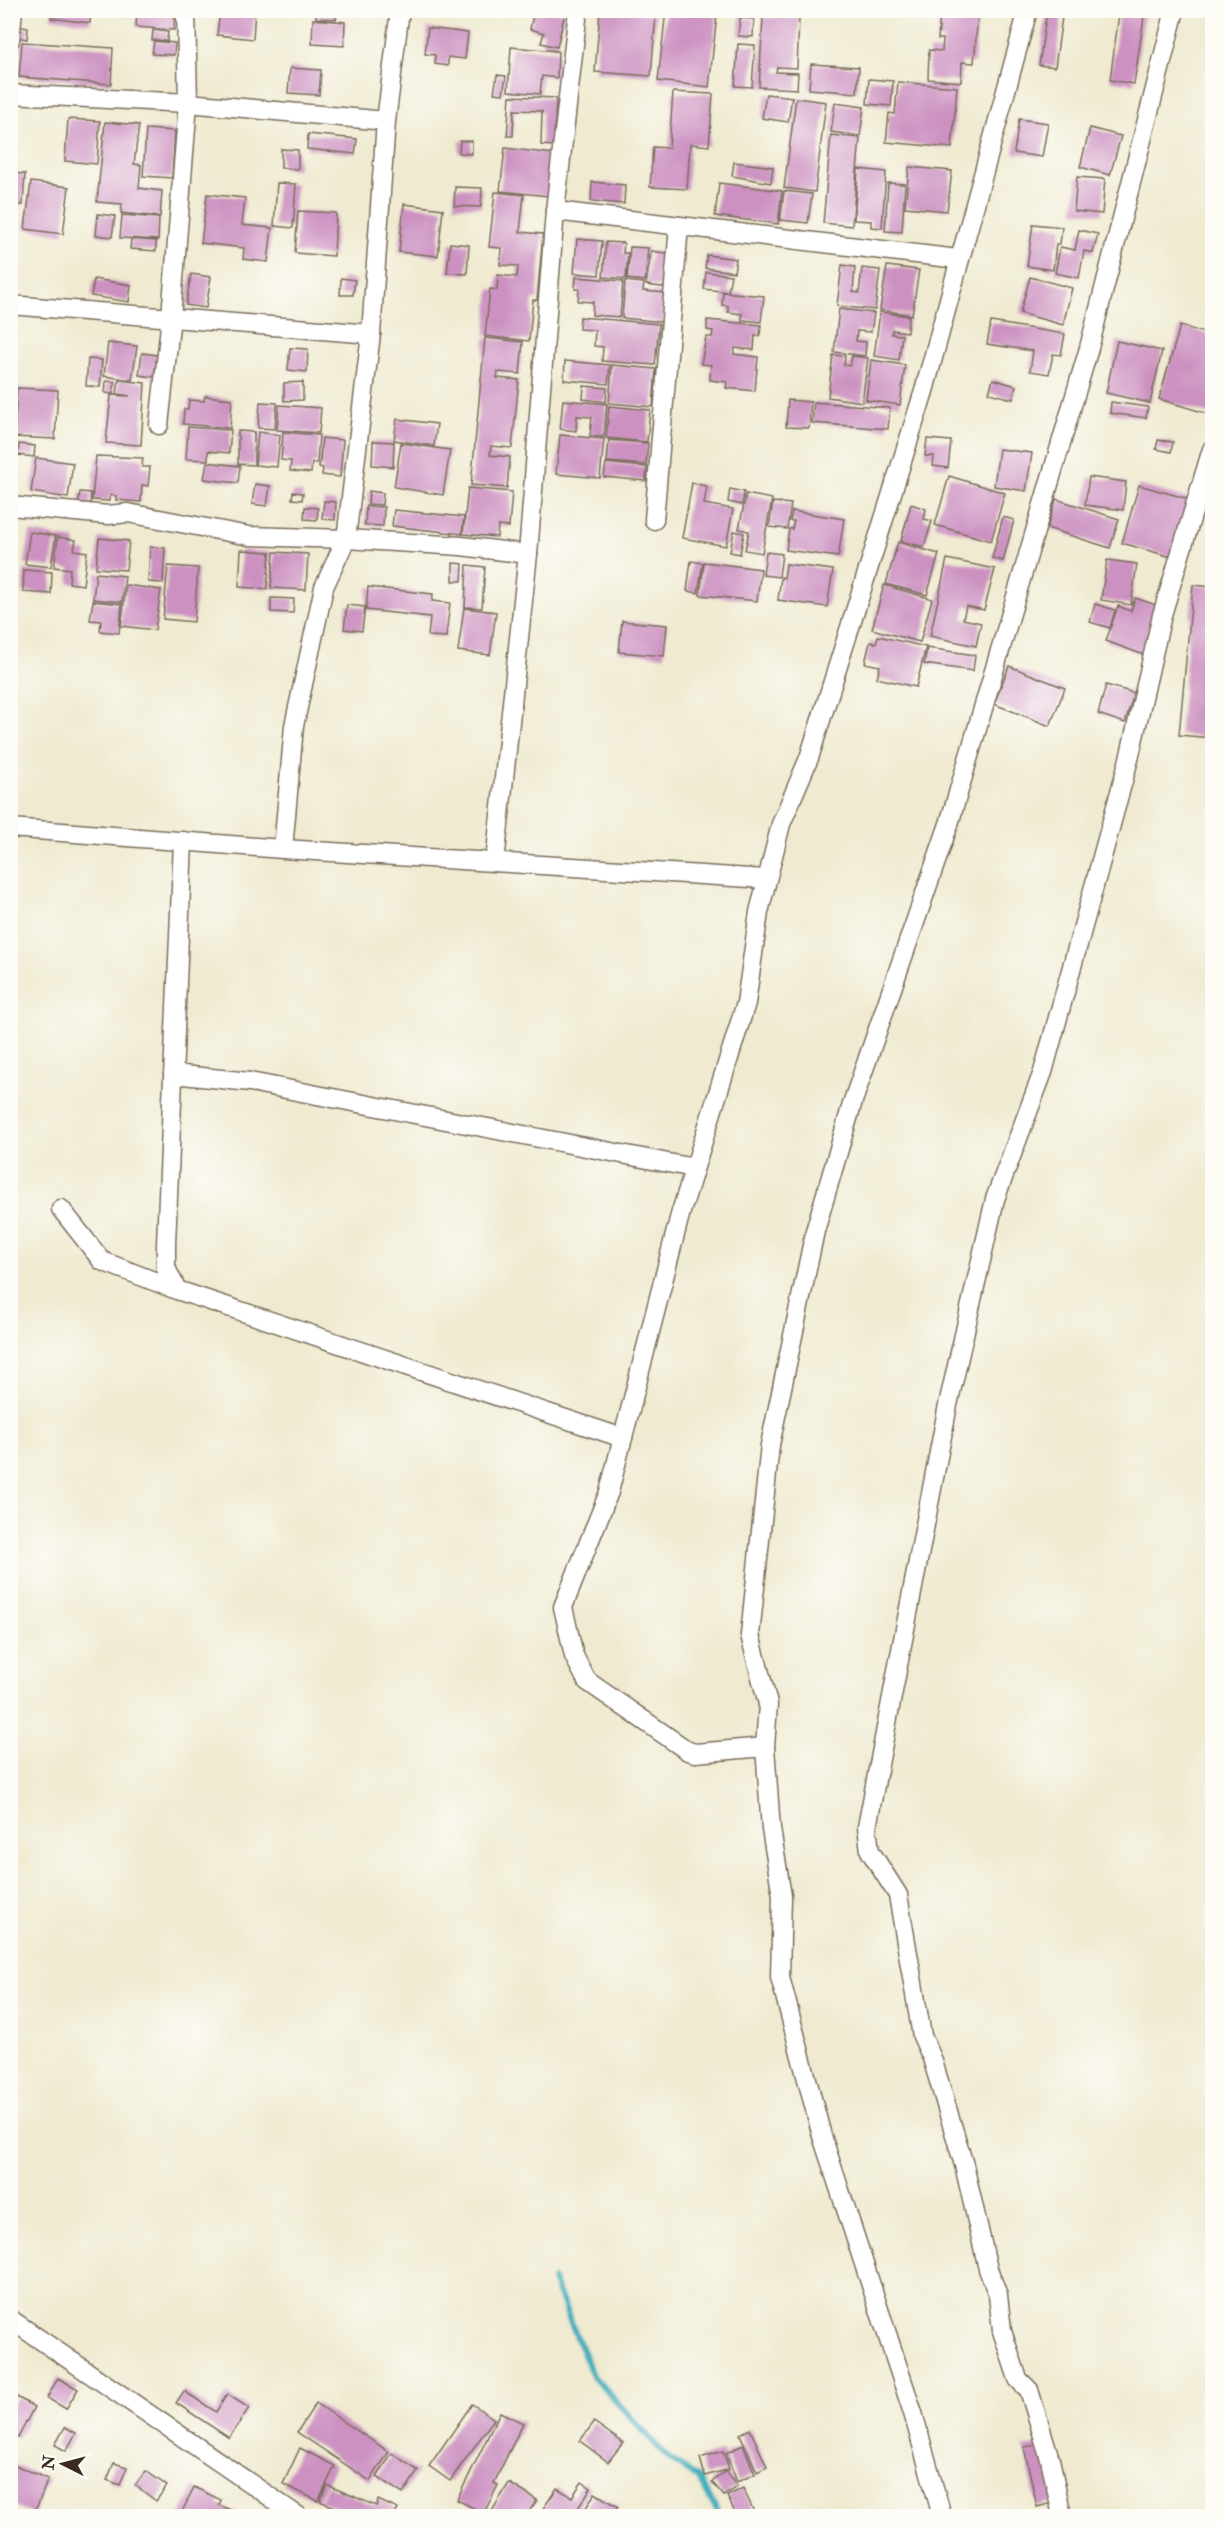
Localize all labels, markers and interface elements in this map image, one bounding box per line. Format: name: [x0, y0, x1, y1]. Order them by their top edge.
north arrow: [33, 2434, 93, 2494]
text: N: [38, 2454, 60, 2472]

